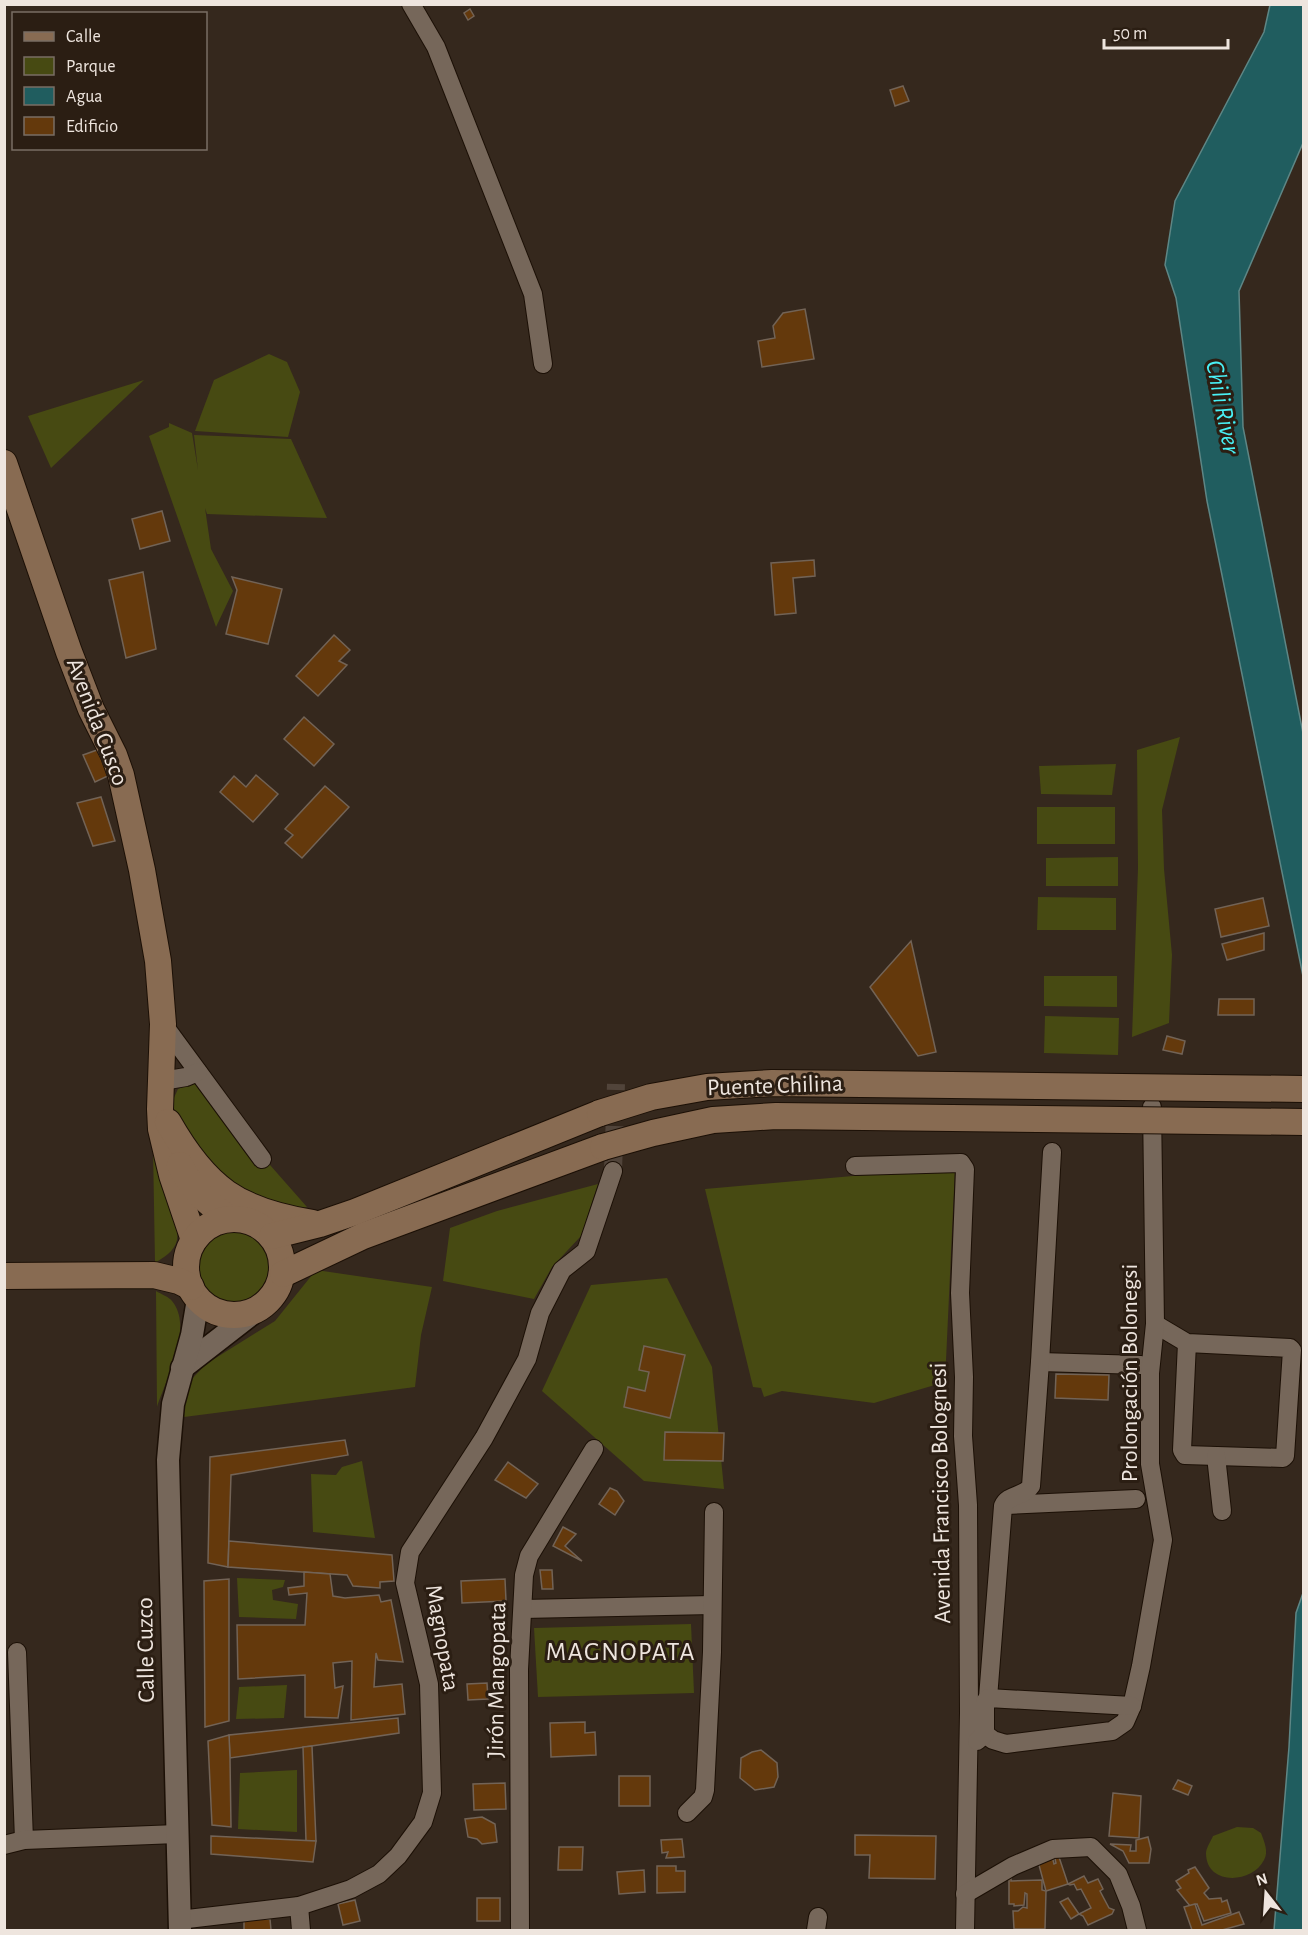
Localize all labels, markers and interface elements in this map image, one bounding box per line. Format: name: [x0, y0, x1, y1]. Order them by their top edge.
legend: [12, 12, 207, 150]
scale bar: [1104, 12, 1228, 50]
text: 50 m: [1113, 25, 1147, 43]
text: Calle: [66, 28, 101, 46]
text: Parque: [66, 58, 115, 76]
text: Agua: [66, 88, 103, 106]
text: Edificio: [66, 118, 118, 136]
water label: Chili River: [1201, 358, 1245, 457]
street label: Avenida Cusco: [62, 655, 132, 789]
street label: Puente Chilina: [707, 1072, 843, 1100]
street label: Prolongación Bolonegsi: [1118, 1264, 1142, 1482]
street label: Avenida Francisco Bolognesi: [927, 1362, 955, 1624]
street label: Magnopata: [421, 1583, 463, 1693]
street label: Calle Cuzco: [133, 1597, 159, 1703]
street label: Jirón Mangopata: [484, 1602, 510, 1758]
district label: MAGNOPATA: [546, 1639, 696, 1665]
north arrow: [1236, 1863, 1296, 1923]
text: N: [1254, 1870, 1270, 1889]

